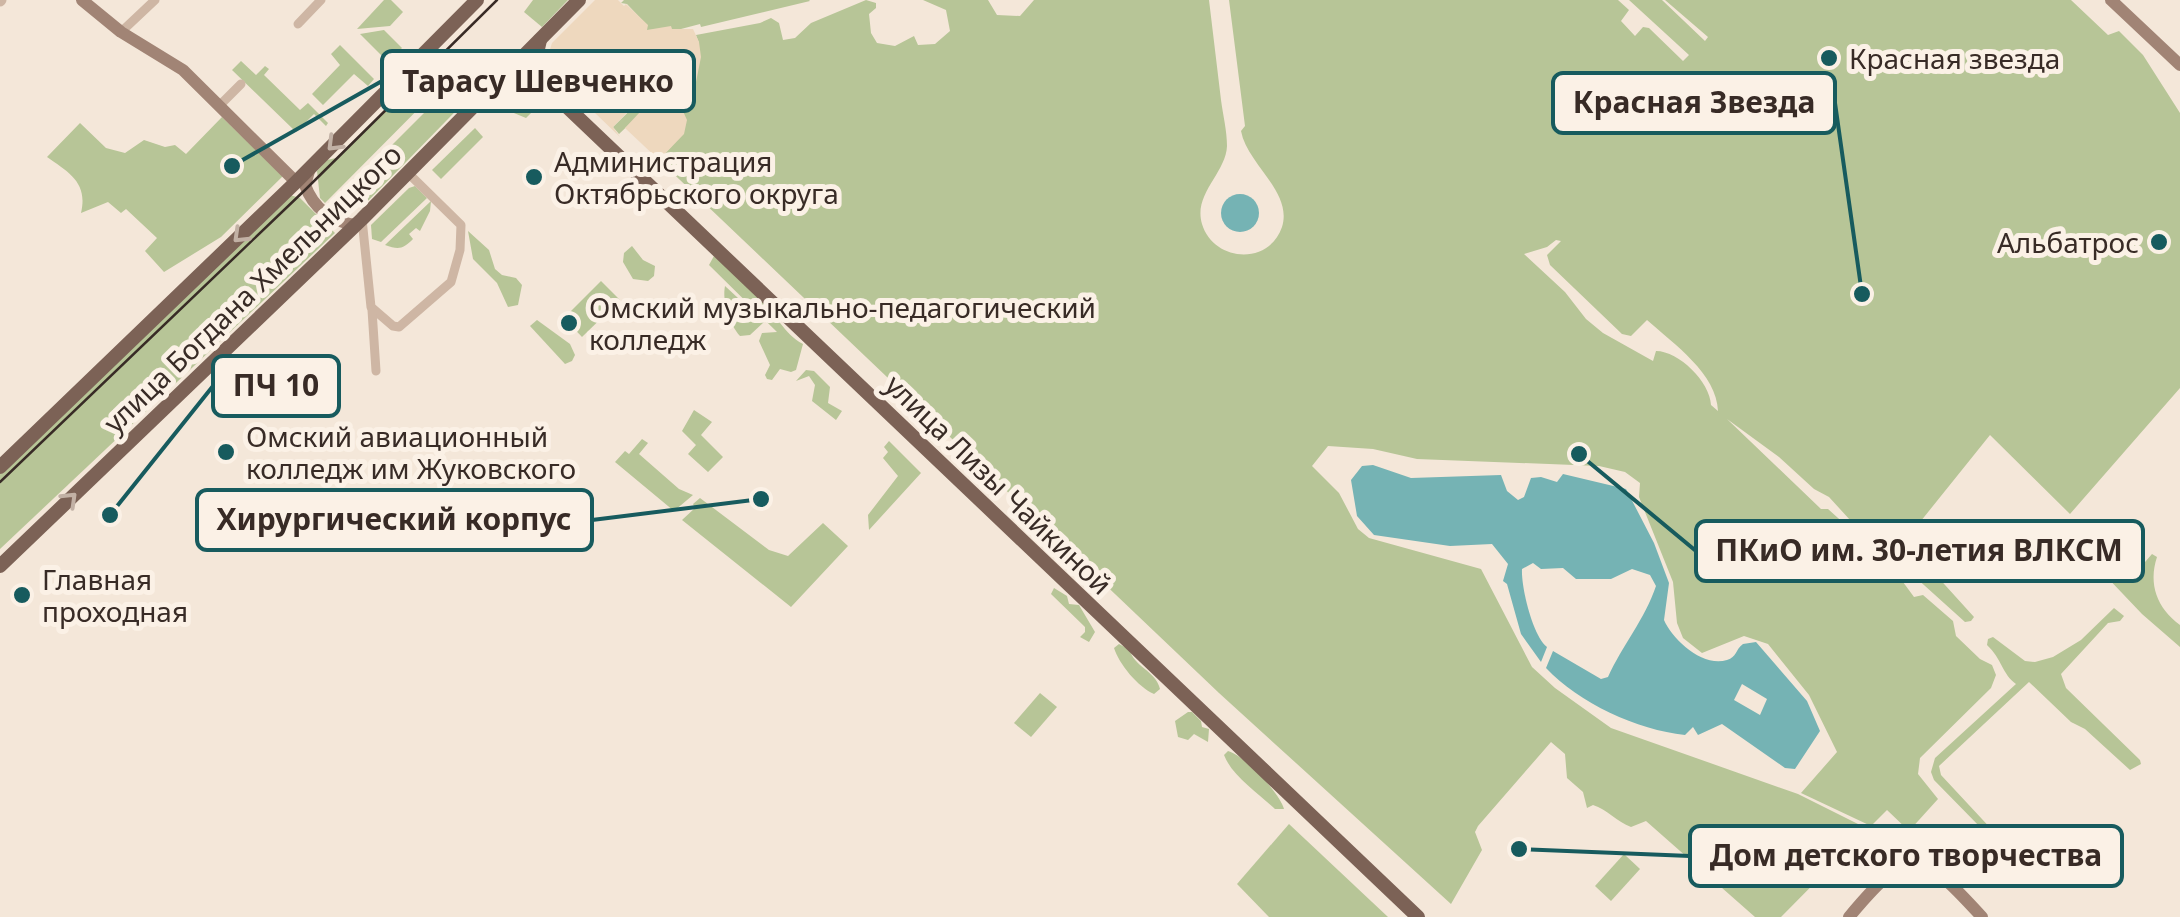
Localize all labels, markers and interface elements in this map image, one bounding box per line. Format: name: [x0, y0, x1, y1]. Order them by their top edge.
place label: Красная звезда: [1849, 39, 2060, 77]
marker: Красная звезда: [1818, 47, 1840, 69]
callout: Тарасу Шевченко: [382, 51, 694, 111]
text: Тарасу Шевченко: [402, 60, 674, 101]
callout: Красная Звезда: [1553, 73, 1835, 133]
text: Красная Звезда: [1573, 81, 1815, 122]
one-way arrow: [328, 132, 346, 150]
street label: улица Богдана Хмельницкого: [95, 135, 409, 441]
place label: Администрация Октябрьского округа: [554, 142, 839, 212]
marker: Администрация Октябрьского округа: [523, 166, 545, 188]
place label: Альбатрос: [1997, 223, 2139, 261]
one-way arrow: [233, 225, 251, 243]
marker: Альбатрос: [2148, 231, 2170, 253]
place label: Омский музыкально-педагогический колледж: [589, 288, 1096, 358]
marker: Омский музыкально-педагогический колледж: [558, 312, 580, 334]
callout: ПЧ 10: [213, 356, 339, 416]
text: ПЧ 10: [233, 364, 319, 405]
street label: улица Лизы Чайкиной: [878, 366, 1120, 602]
place label: Омский авиационный колледж им Жуковского: [246, 417, 576, 487]
marker: Омский авиационный колледж им Жуковского: [215, 441, 237, 463]
callout: Хирургический корпус: [197, 490, 592, 550]
one-way arrow: [59, 493, 77, 511]
text: Хирургический корпус: [216, 498, 572, 539]
callout: ПКиО им. 30-летия ВЛКСМ: [1696, 521, 2143, 581]
text: ПКиО им. 30-летия ВЛКСМ: [1715, 529, 2123, 570]
place label: Главная проходная: [42, 560, 188, 630]
marker: Главная проходная: [11, 584, 33, 606]
callout: Дом детского творчества: [1690, 826, 2122, 886]
text: Дом детского творчества: [1710, 834, 2102, 875]

